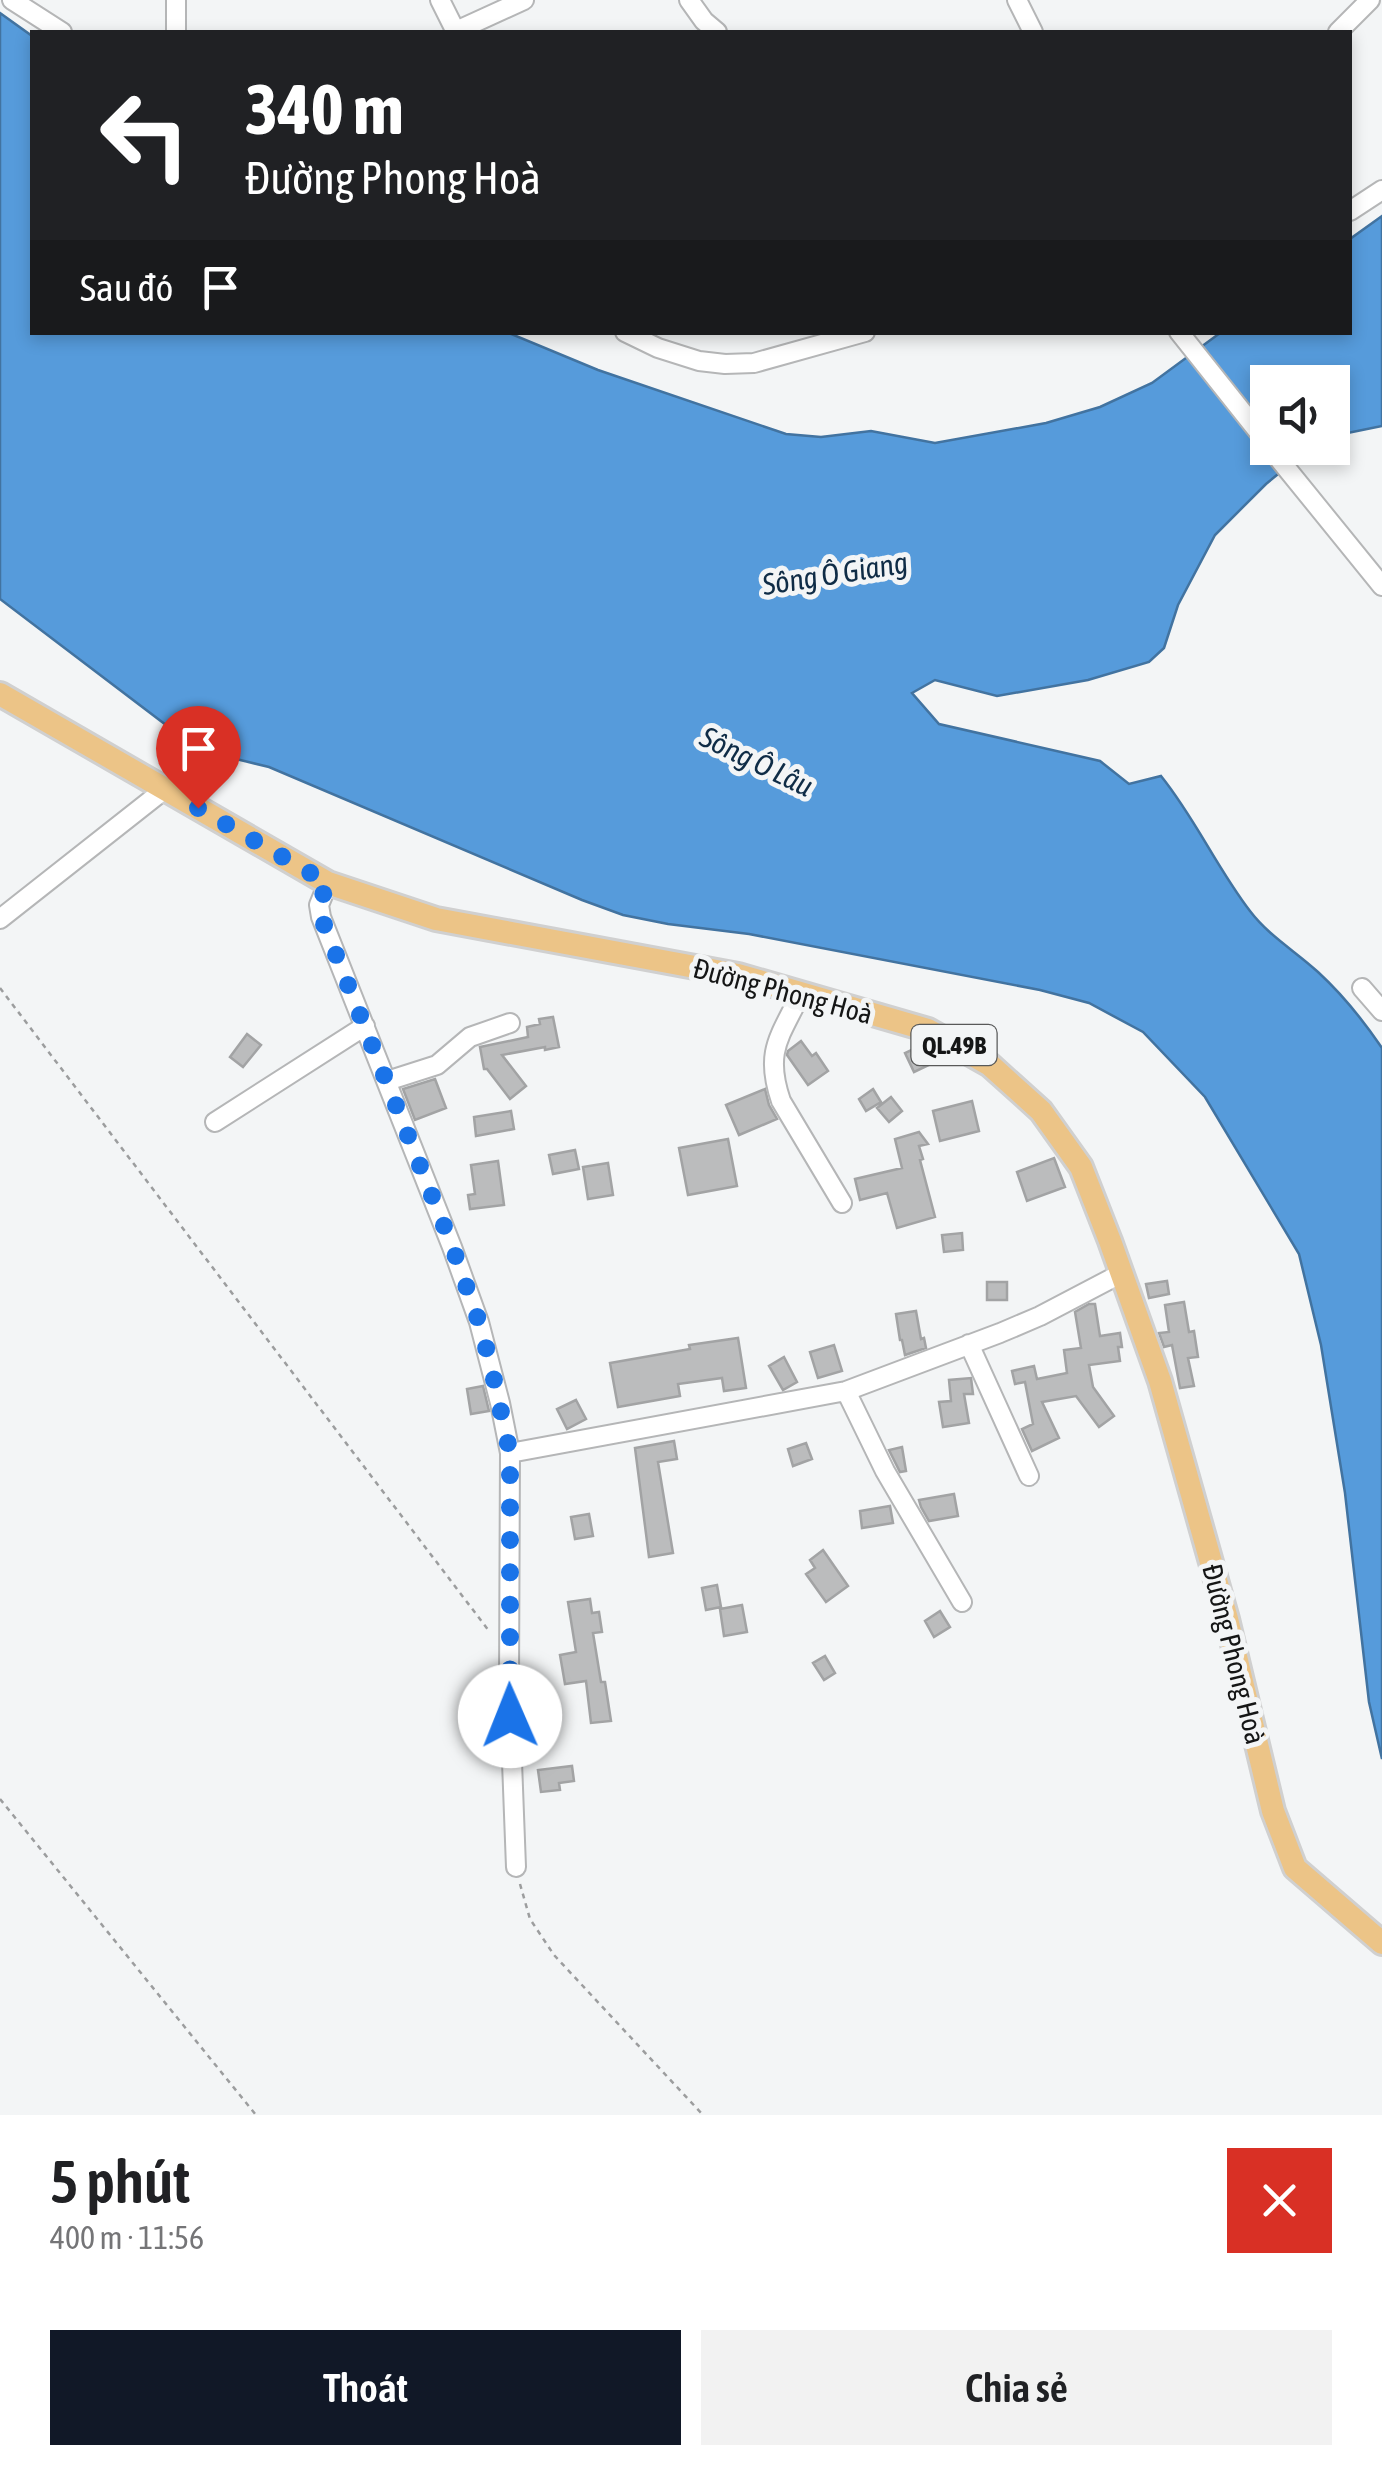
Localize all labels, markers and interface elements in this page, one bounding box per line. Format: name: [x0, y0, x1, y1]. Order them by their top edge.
text: 340 m: [245, 69, 404, 149]
icon: left: [80, 70, 210, 200]
text: Đường Phong Hoà: [245, 152, 541, 204]
icon: arrive: [193, 260, 248, 315]
text: Sau đó: [80, 266, 173, 309]
map controls: [1250, 365, 1350, 465]
button: sound: [1250, 365, 1350, 465]
water label: Sông Ô Giang: [759, 545, 910, 601]
pin: [156, 706, 241, 809]
water label: Sông Ô Lâu: [694, 719, 819, 803]
icon: arrive: [171, 721, 226, 776]
street label: Đường Phong Hoà: [690, 952, 876, 1030]
road number: QL.49B: [912, 1025, 996, 1065]
street label: Đường Phong Hoà: [1196, 1561, 1272, 1747]
position arrow: [458, 1664, 562, 1768]
text: 5 phút: [50, 2147, 190, 2216]
button: close: [1227, 2148, 1332, 2253]
text: 400 m · 11:56: [50, 2219, 204, 2256]
button: Thoát: [50, 2330, 681, 2445]
button: Chia sẻ: [701, 2330, 1332, 2445]

